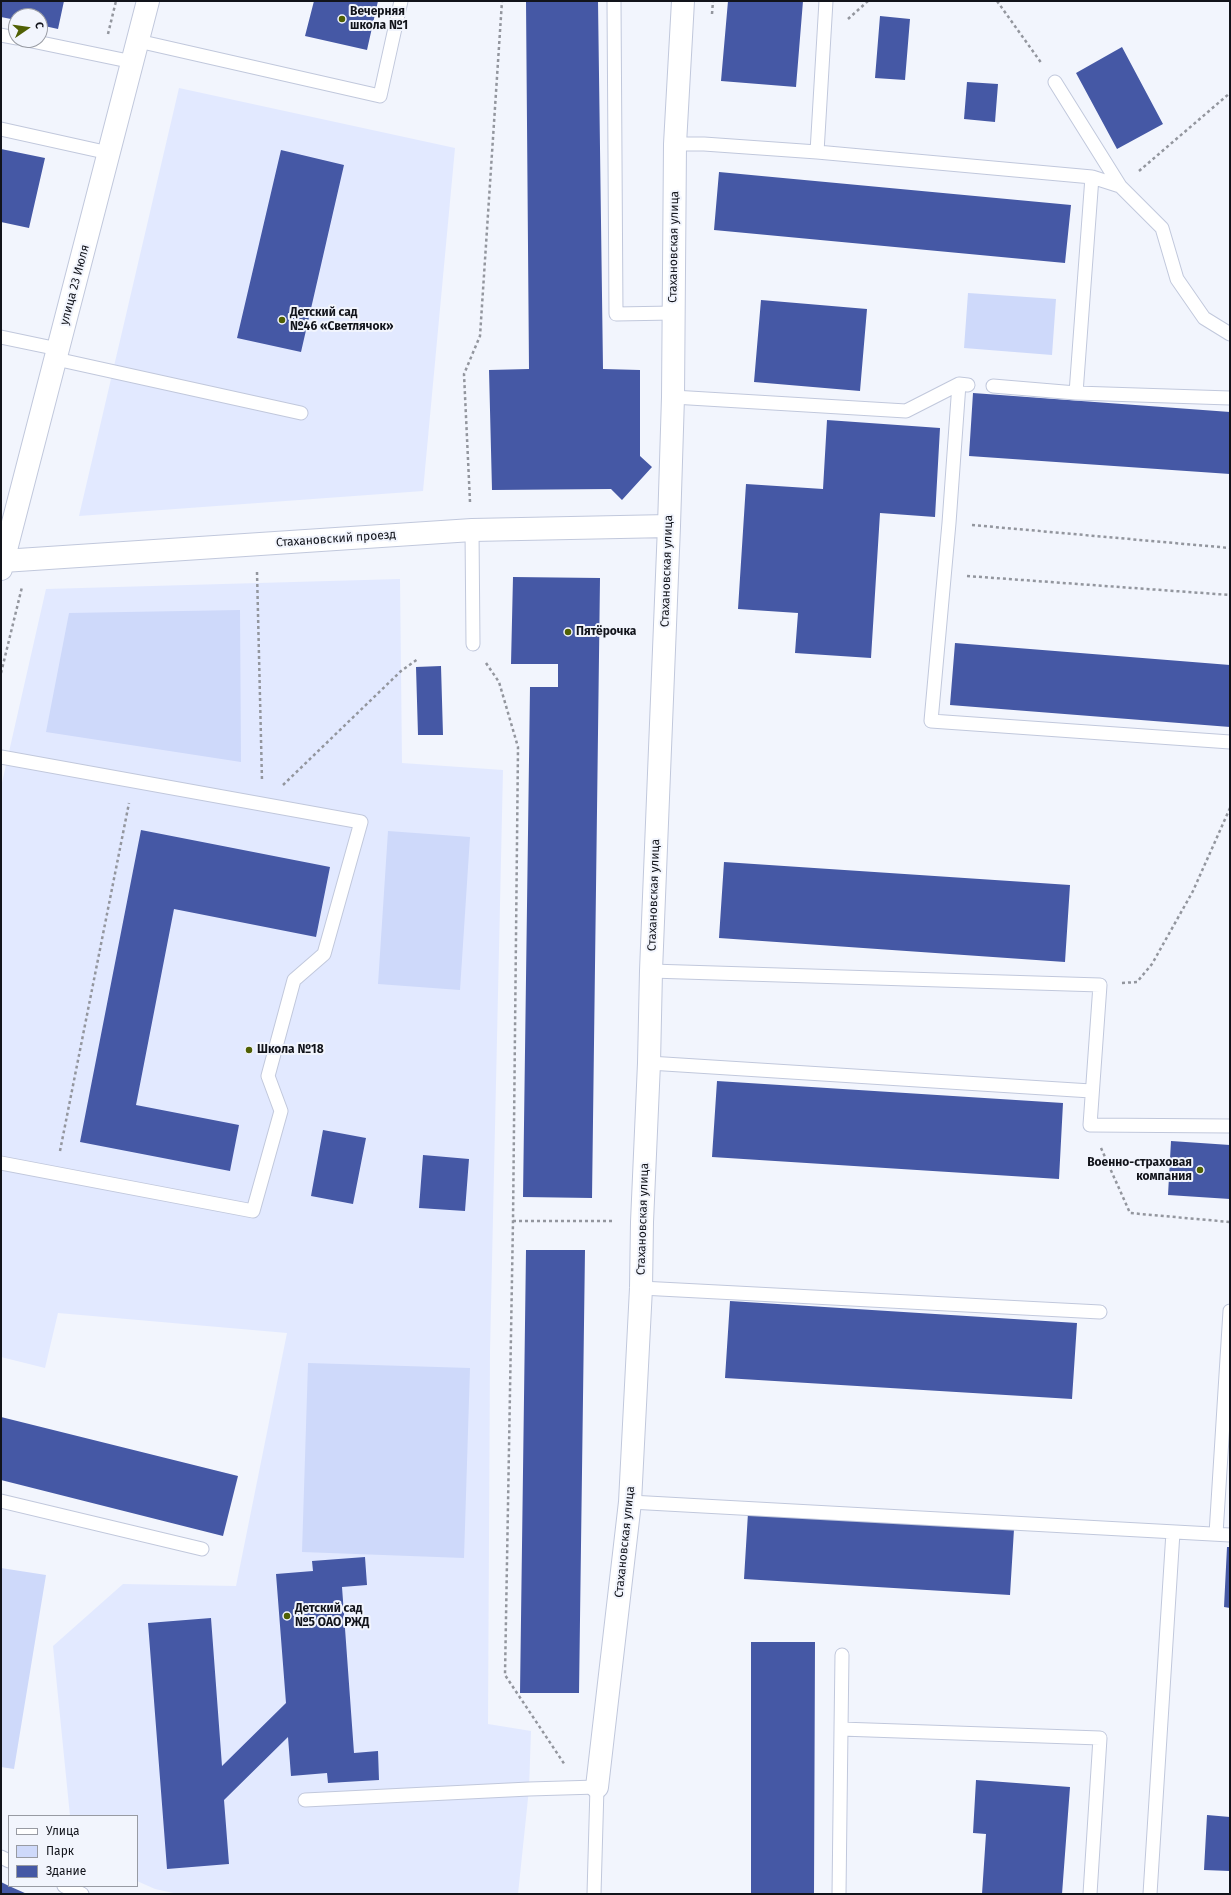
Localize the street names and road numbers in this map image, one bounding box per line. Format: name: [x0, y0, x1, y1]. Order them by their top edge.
street label: Стахановская улица: [666, 191, 682, 303]
street label: улица 23 Июля: [57, 243, 93, 327]
street label: Стахановская улица: [658, 515, 676, 627]
street label: Стахановский проезд: [276, 528, 396, 550]
street label: Стахановская улица: [645, 839, 663, 951]
street label: Стахановская улица: [634, 1163, 652, 1275]
street label: Стахановская улица: [612, 1485, 638, 1599]

